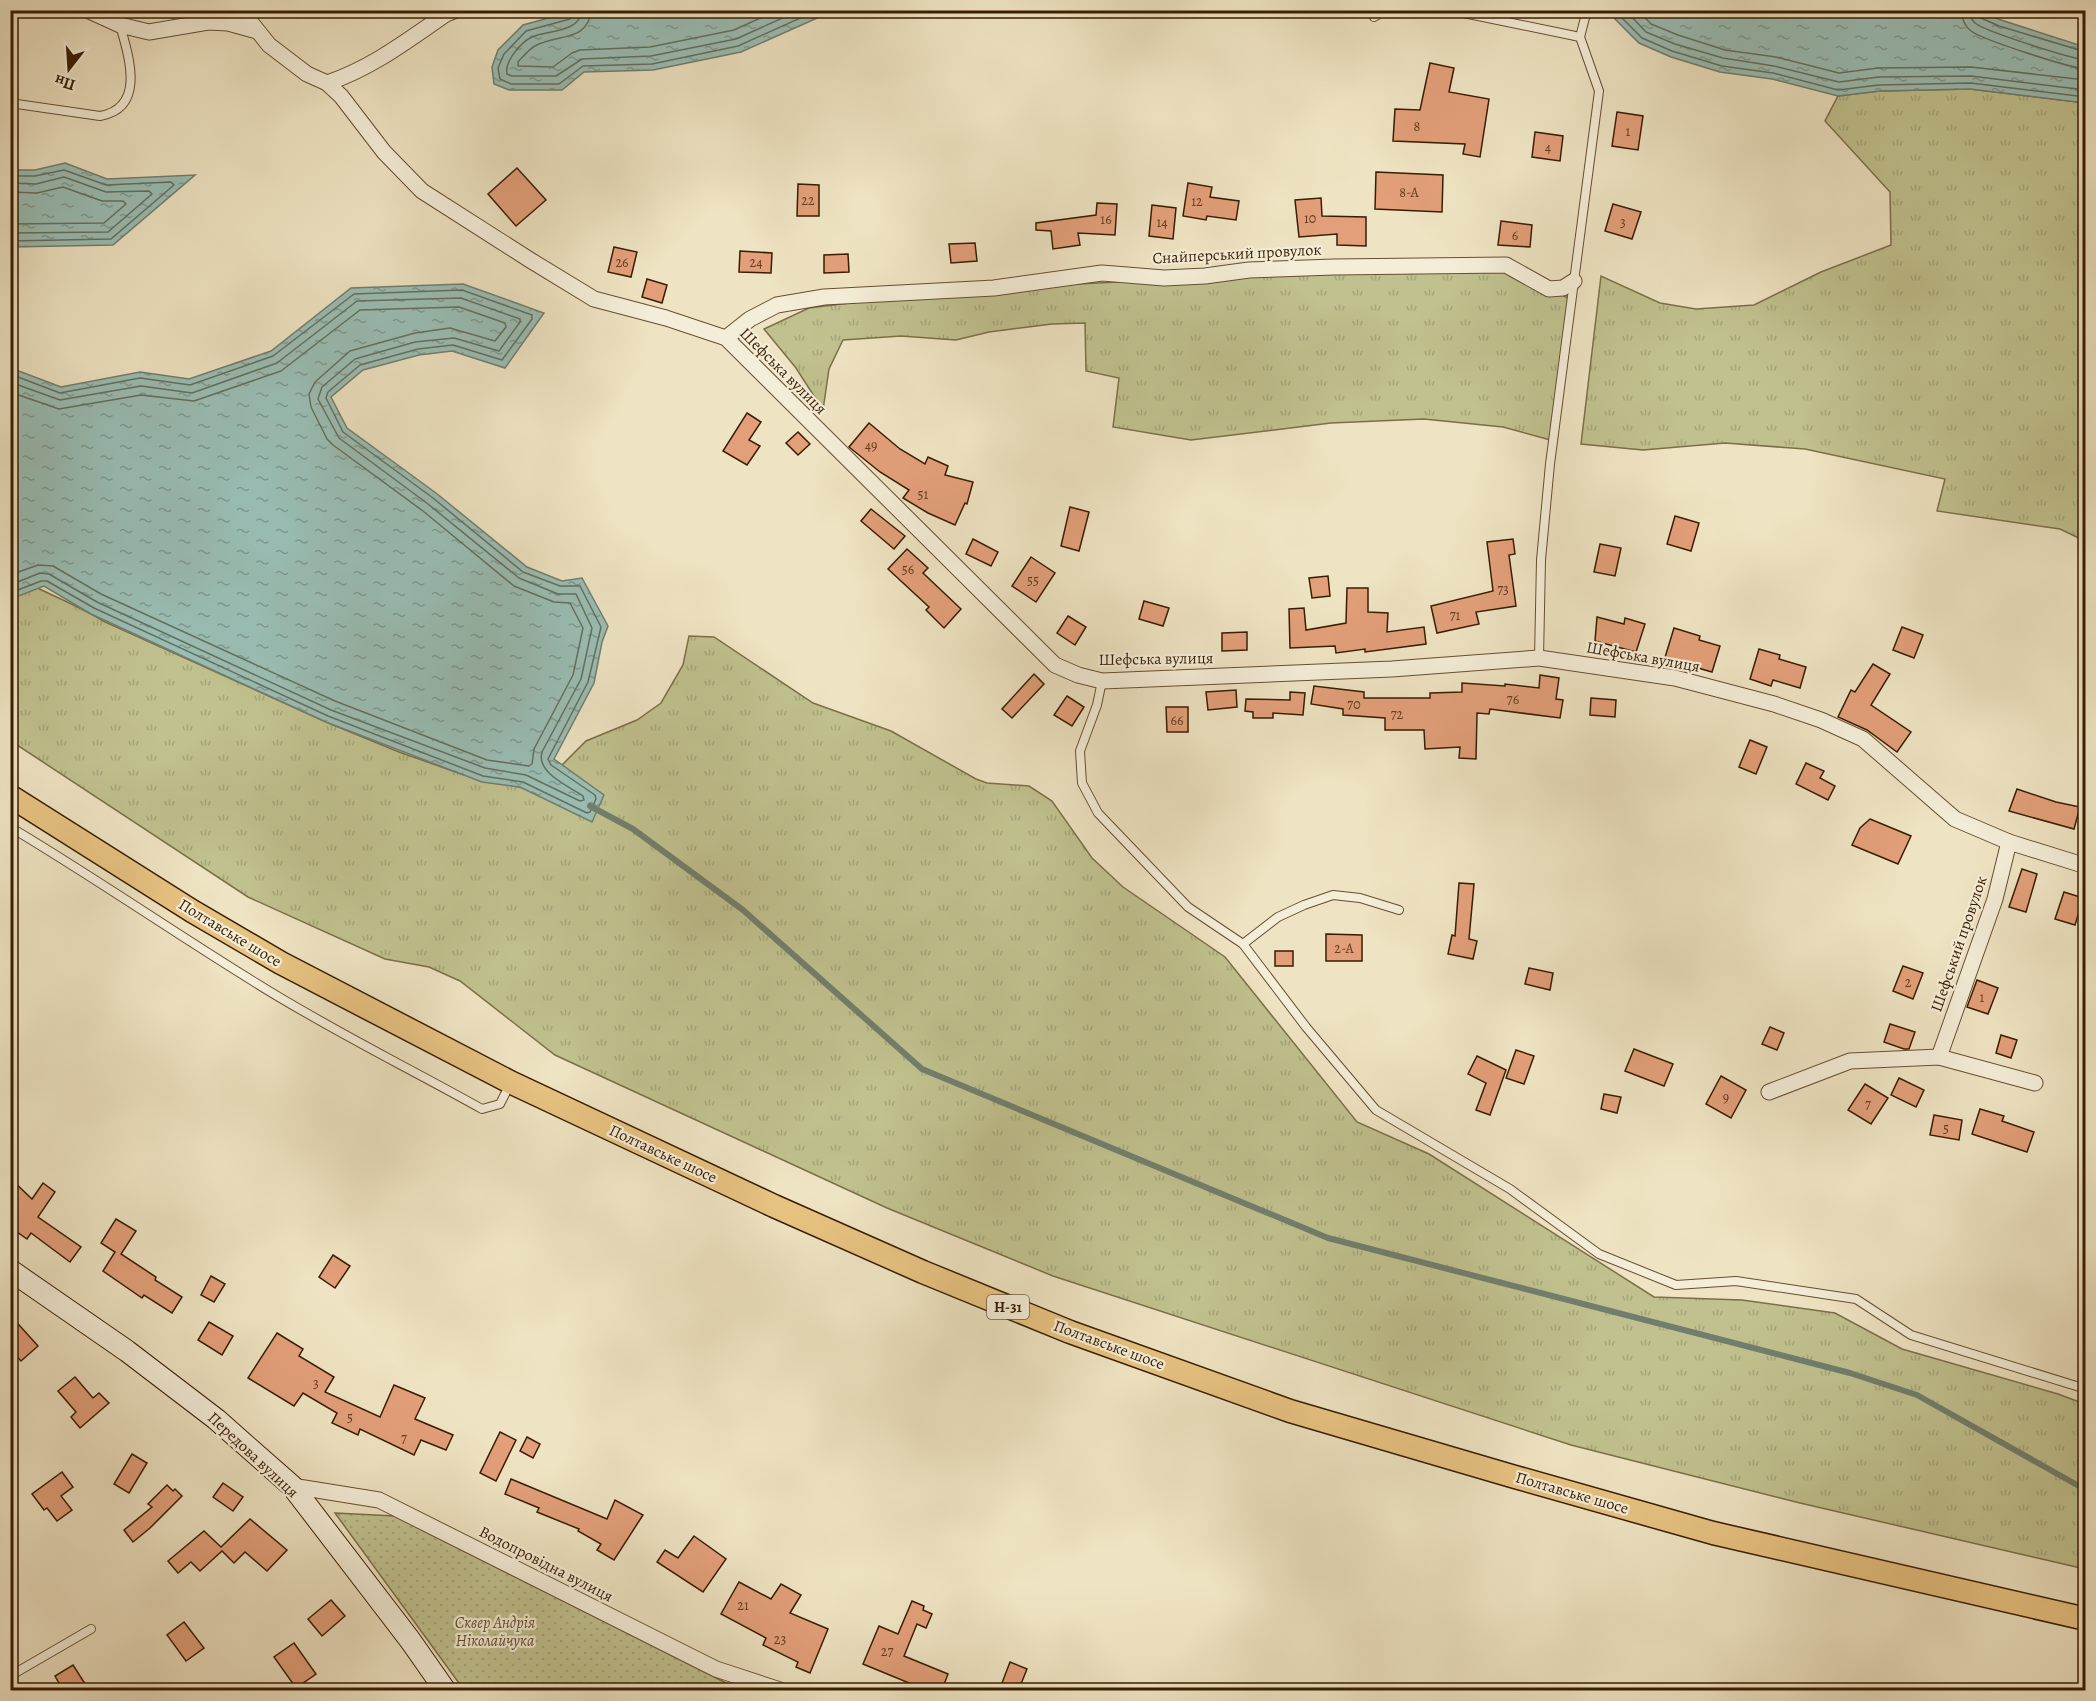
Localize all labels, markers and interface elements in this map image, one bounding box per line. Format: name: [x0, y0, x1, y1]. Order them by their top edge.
north arrow: [39, 39, 99, 99]
text: Пн: [52, 69, 78, 96]
house number: 8: [1414, 117, 1421, 136]
house number: 1: [1626, 122, 1631, 141]
house number: 4: [1545, 138, 1551, 157]
house number: 8-А: [1399, 183, 1420, 202]
house number: 22: [801, 191, 815, 210]
house number: 12: [1191, 192, 1203, 211]
house number: 10: [1304, 209, 1316, 228]
house number: 16: [1100, 210, 1112, 229]
house number: 14: [1156, 213, 1168, 232]
house number: 3: [1620, 213, 1626, 232]
house number: 6: [1512, 226, 1518, 245]
street label: Снайперський провулок: [1152, 239, 1322, 269]
house number: 26: [615, 253, 629, 272]
house number: 24: [750, 253, 763, 272]
street label: Шефська вулиця: [735, 323, 832, 420]
house number: 49: [865, 436, 877, 455]
house number: 51: [918, 485, 929, 504]
house number: 56: [902, 560, 914, 579]
house number: 55: [1027, 571, 1039, 590]
house number: 73: [1497, 580, 1509, 599]
house number: 71: [1450, 606, 1461, 625]
street label: Шефська вулиця: [1584, 636, 1702, 678]
street label: Шефська вулиця: [1098, 647, 1214, 671]
house number: 76: [1507, 690, 1519, 709]
house number: 70: [1347, 695, 1361, 714]
house number: 72: [1391, 705, 1404, 724]
house number: 66: [1171, 711, 1183, 730]
street label: Шефський провулок: [1925, 873, 1993, 1015]
street label: Полтавське шосе: [174, 894, 286, 972]
house number: 2-А: [1334, 939, 1355, 958]
house number: 2: [1905, 973, 1912, 992]
house number: 1: [1980, 988, 1985, 1007]
house number: 9: [1723, 1088, 1729, 1107]
house number: 7: [1865, 1095, 1871, 1114]
street label: Полтавське шосе: [605, 1119, 721, 1189]
house number: 5: [1943, 1119, 1949, 1138]
road number: Н-31: [987, 1295, 1029, 1319]
street label: Полтавське шосе: [1050, 1315, 1168, 1375]
house number: 3: [313, 1374, 319, 1393]
street label: Передова вулиця: [203, 1407, 303, 1503]
house number: 5: [347, 1408, 353, 1427]
house number: 7: [401, 1429, 407, 1448]
street label: Полтавське шосе: [1513, 1466, 1631, 1520]
street label: Водопровідна вулиця: [475, 1521, 617, 1607]
house number: 21: [737, 1596, 749, 1615]
park label: Сквер Андрія Ніколайчука: [455, 1612, 535, 1652]
house number: 23: [774, 1630, 786, 1649]
house number: 27: [881, 1642, 893, 1661]

